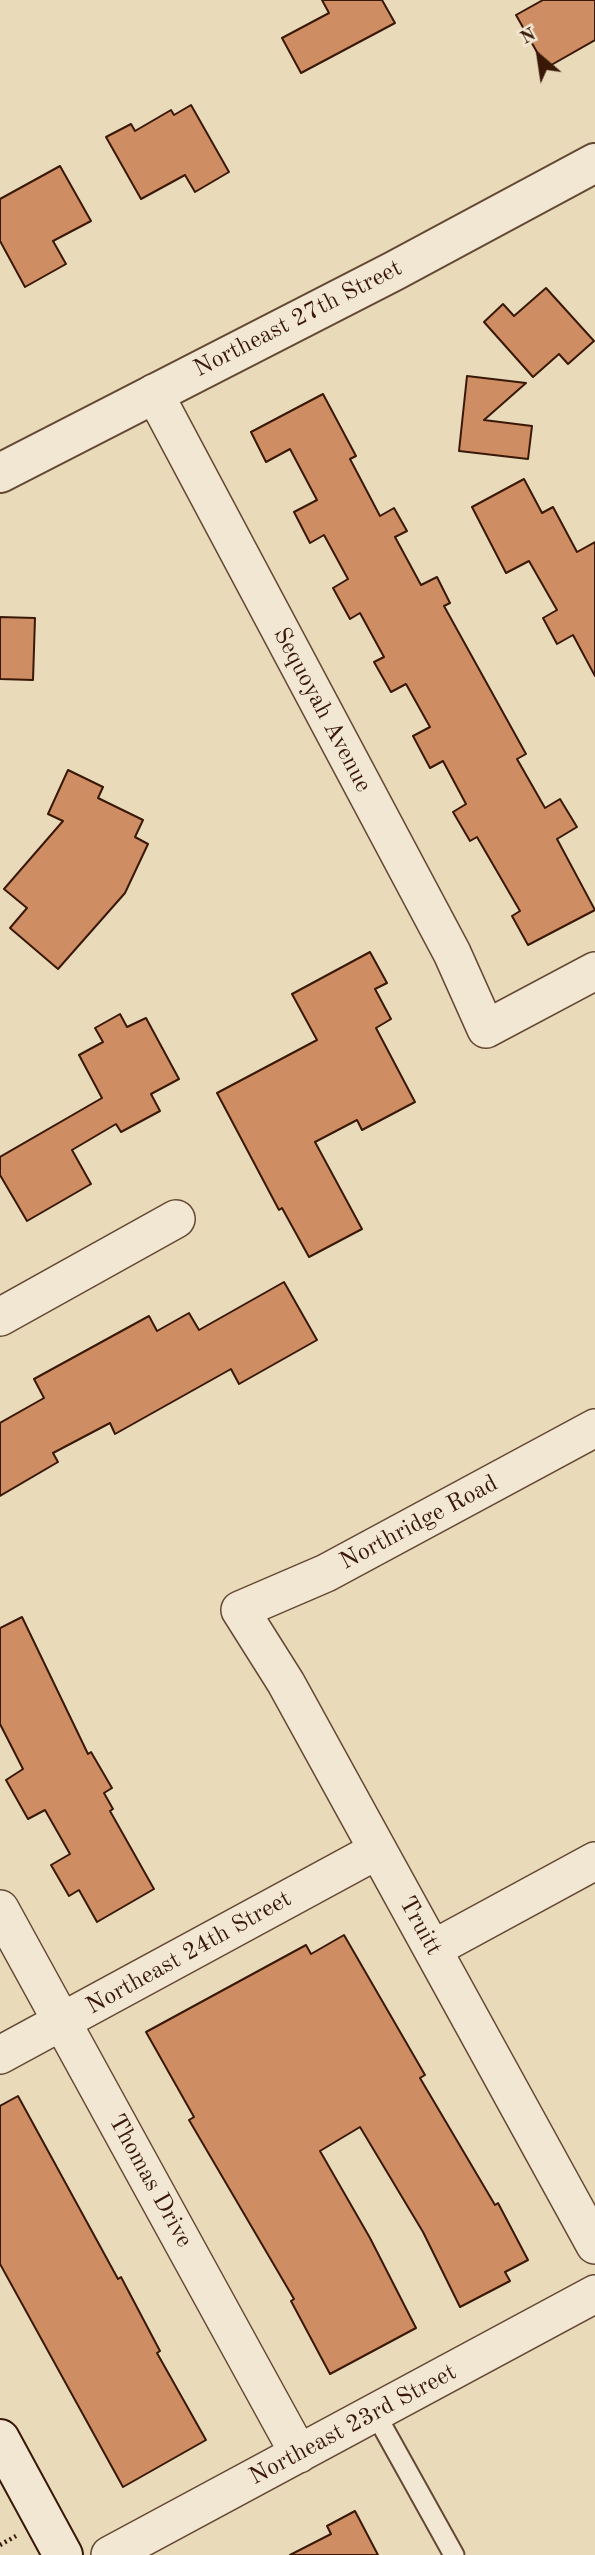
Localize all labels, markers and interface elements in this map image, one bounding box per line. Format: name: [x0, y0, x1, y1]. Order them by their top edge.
north arrow: [504, 21, 574, 91]
text: N: [518, 25, 540, 49]
street label: Northeast 27th Street: [189, 254, 407, 384]
street label: Sequoyah Avenue: [266, 623, 378, 797]
street label: Northridge Road: [335, 1469, 503, 1577]
street label: Northeast 24th Street: [82, 1885, 296, 2021]
street label: Truitt: [392, 1891, 448, 1961]
street label: Thomas Drive: [102, 2109, 198, 2253]
street label: Northeast 23rd Street: [244, 2358, 462, 2492]

